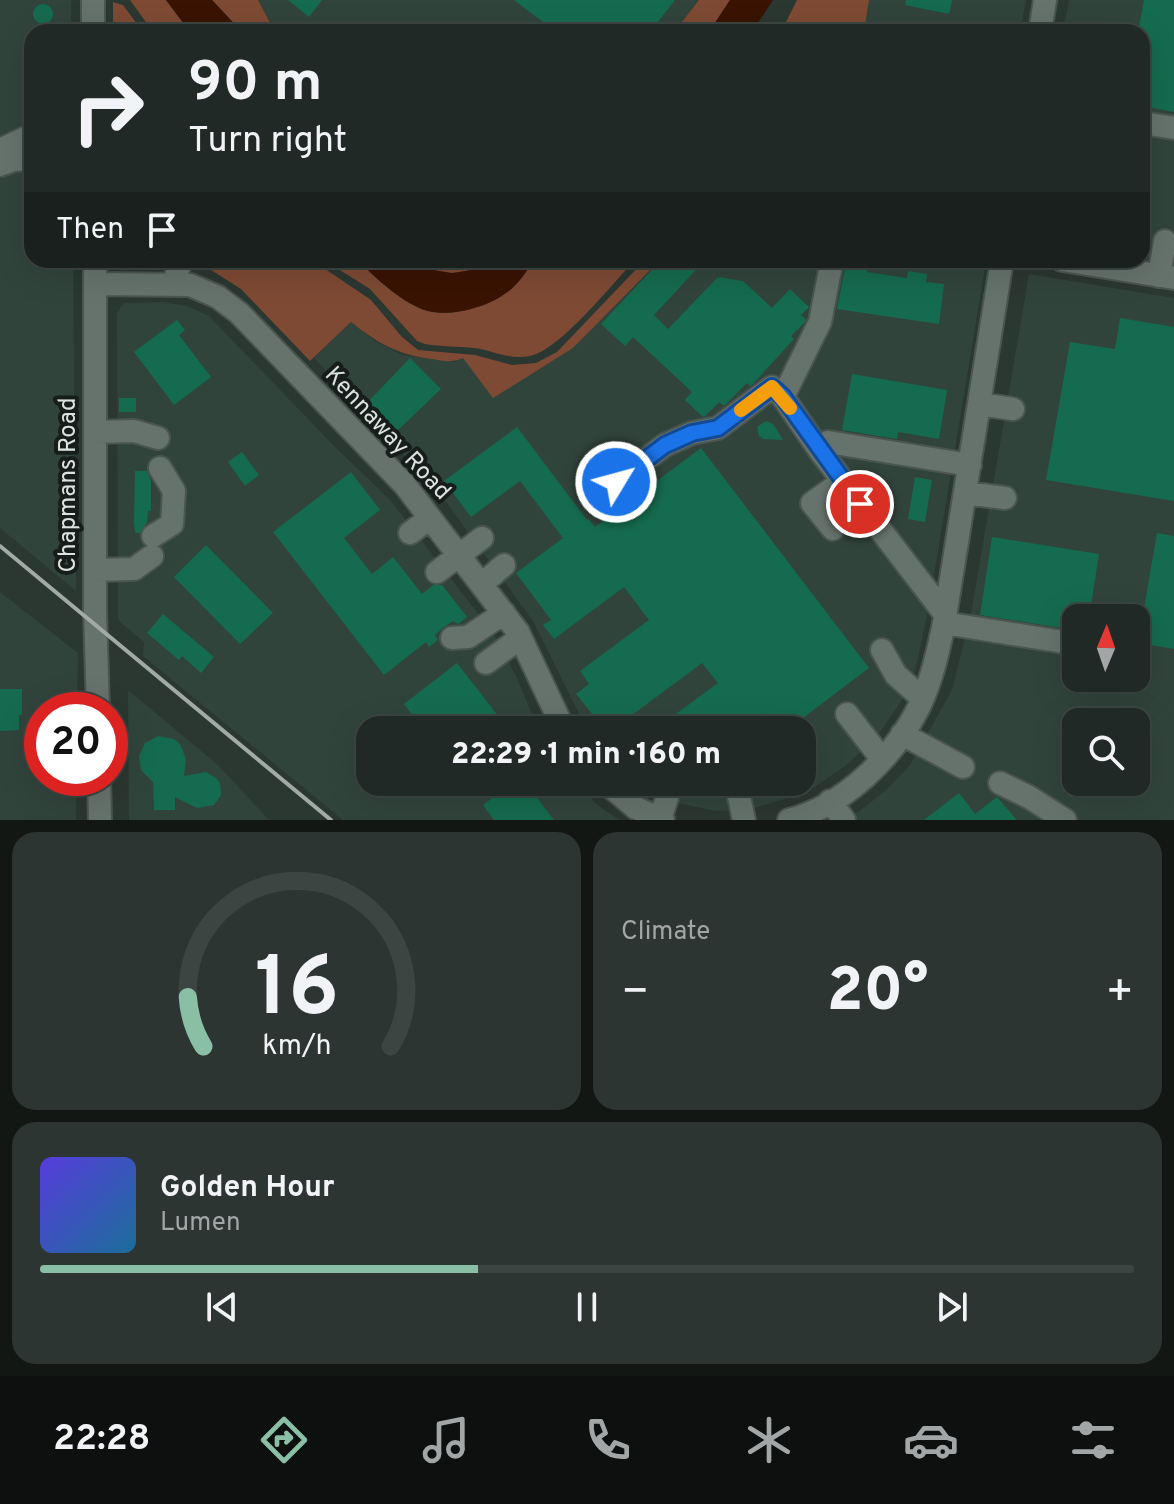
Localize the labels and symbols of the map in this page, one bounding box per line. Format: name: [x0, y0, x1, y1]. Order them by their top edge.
street label: Kennaway Road: [318, 361, 456, 507]
street label: Chapmans Road: [54, 398, 84, 572]
position arrow: [574, 440, 658, 524]
pin: [826, 470, 894, 538]
north arrow: [1062, 604, 1150, 692]
speed limit sign: 20: [24, 692, 128, 796]

